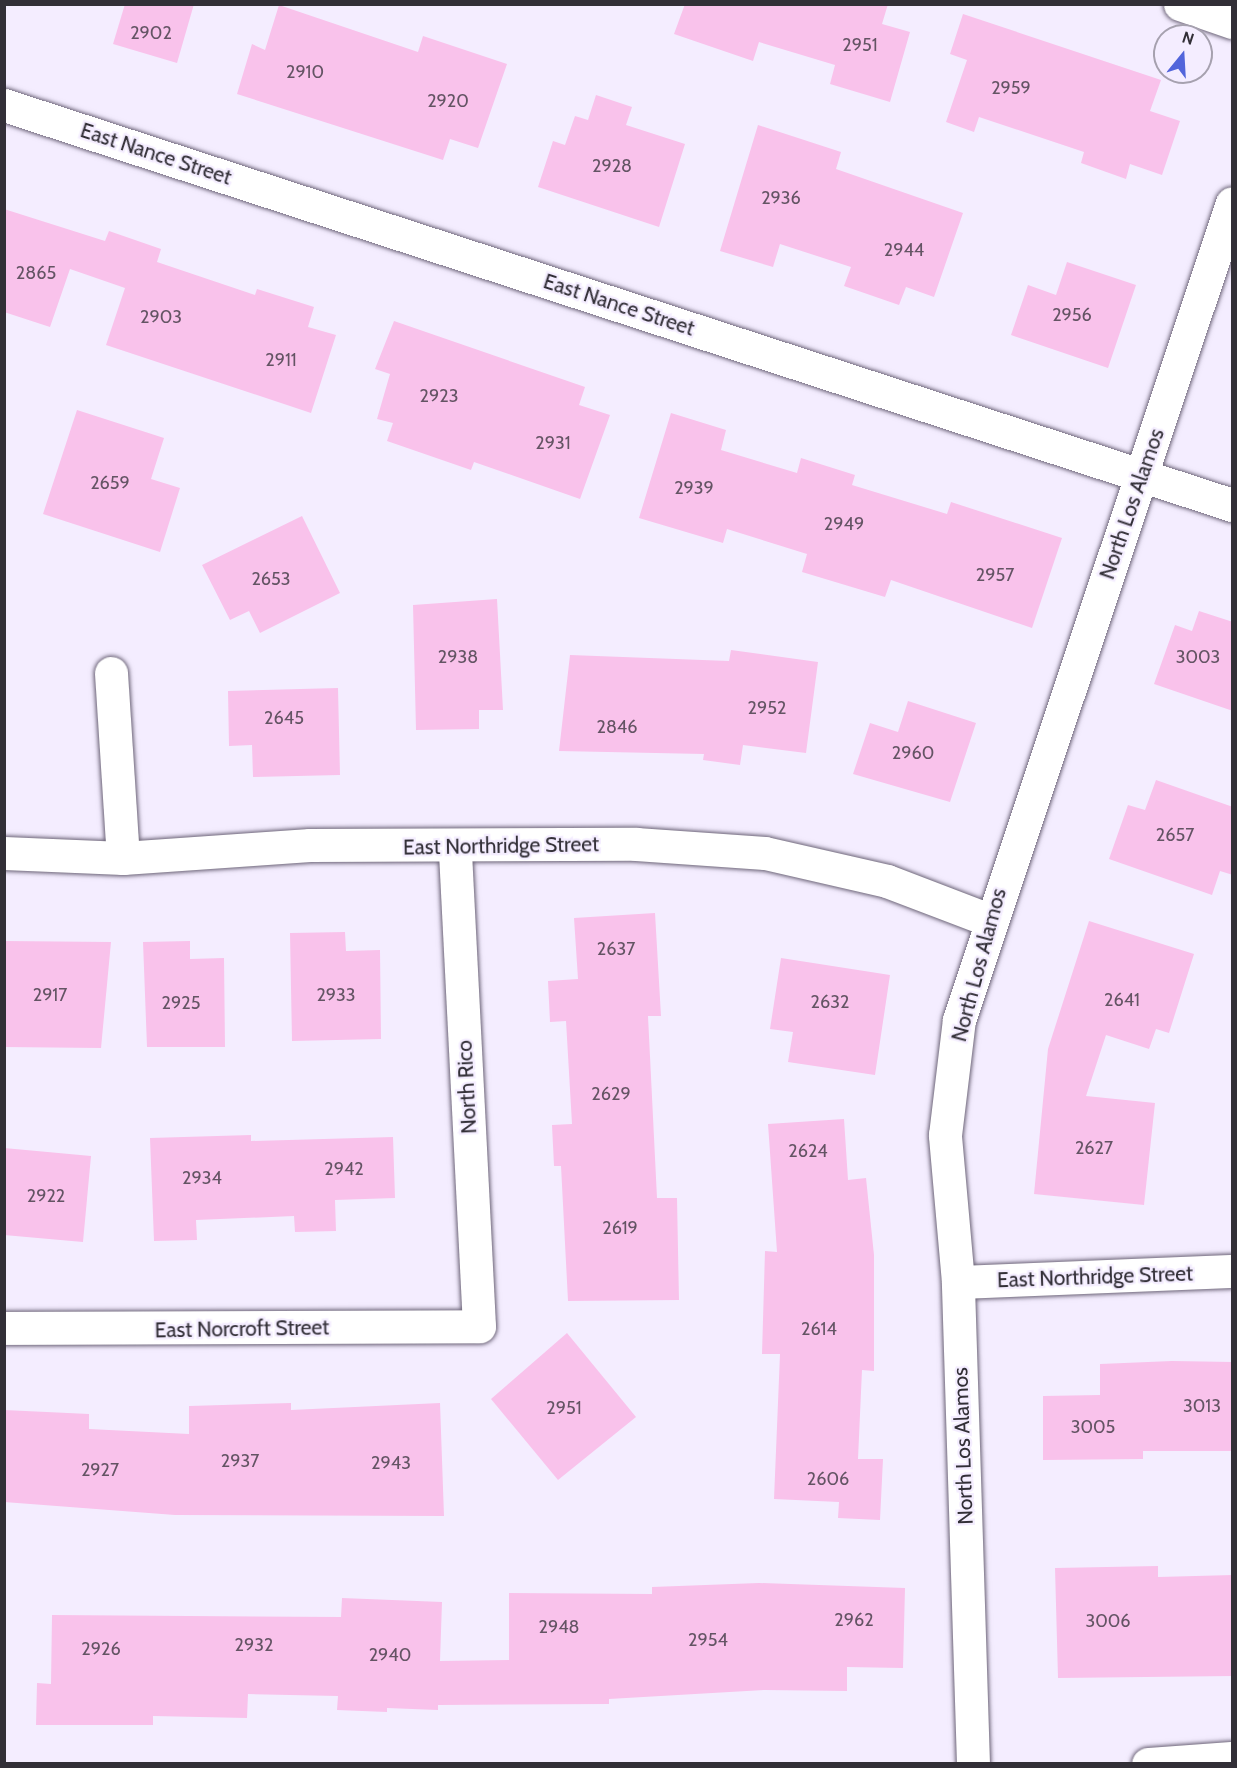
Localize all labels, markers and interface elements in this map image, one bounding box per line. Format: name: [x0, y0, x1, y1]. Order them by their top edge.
house number: 2902: [130, 22, 172, 44]
north arrow: [1153, 24, 1213, 84]
text: N: [1180, 28, 1196, 49]
house number: 2951: [842, 34, 878, 56]
house number: 2910: [286, 61, 324, 83]
house number: 2959: [991, 77, 1031, 99]
house number: 2920: [427, 90, 469, 112]
street label: East Nance Street: [77, 118, 235, 190]
house number: 2928: [592, 155, 632, 177]
house number: 2936: [761, 187, 801, 209]
house number: 2944: [884, 239, 924, 261]
house number: 2865: [16, 262, 56, 284]
street label: East Nance Street: [540, 269, 698, 341]
house number: 2956: [1052, 304, 1092, 326]
house number: 2903: [140, 306, 182, 328]
house number: 2911: [265, 349, 297, 371]
house number: 2923: [420, 385, 458, 407]
street label: North Los Alamos: [1094, 425, 1170, 583]
house number: 2931: [535, 432, 571, 454]
house number: 2659: [90, 472, 130, 494]
house number: 2939: [674, 477, 714, 499]
house number: 2949: [824, 513, 864, 535]
house number: 2957: [976, 564, 1014, 586]
house number: 2653: [251, 568, 291, 590]
house number: 2938: [438, 646, 478, 668]
house number: 3003: [1176, 646, 1220, 668]
house number: 2952: [748, 697, 786, 719]
house number: 2645: [264, 707, 304, 729]
house number: 2846: [597, 716, 637, 738]
house number: 2960: [892, 742, 934, 764]
house number: 2657: [1156, 824, 1194, 846]
street label: East Northridge Street: [403, 832, 599, 860]
street label: North Los Alamos: [946, 886, 1012, 1044]
house number: 2637: [597, 938, 635, 960]
house number: 2917: [33, 984, 67, 1006]
house number: 2933: [316, 984, 356, 1006]
house number: 2641: [1104, 989, 1140, 1011]
house number: 2632: [811, 991, 849, 1013]
house number: 2925: [162, 992, 200, 1014]
street label: North Rico: [452, 1040, 482, 1134]
house number: 2629: [591, 1083, 631, 1105]
house number: 2627: [1075, 1137, 1113, 1159]
house number: 2624: [788, 1140, 828, 1162]
house number: 2942: [324, 1158, 364, 1180]
house number: 2934: [182, 1167, 222, 1189]
house number: 2922: [27, 1185, 65, 1207]
house number: 2619: [602, 1217, 638, 1239]
street label: East Northridge Street: [997, 1261, 1193, 1293]
street label: East Norcroft Street: [154, 1315, 330, 1343]
house number: 2614: [801, 1318, 837, 1340]
street label: North Los Alamos: [948, 1367, 978, 1525]
house number: 3013: [1183, 1395, 1221, 1417]
house number: 2951: [546, 1397, 582, 1419]
house number: 3005: [1071, 1416, 1115, 1438]
house number: 2937: [221, 1450, 259, 1472]
house number: 2943: [371, 1452, 411, 1474]
house number: 2927: [81, 1459, 119, 1481]
house number: 2606: [807, 1468, 849, 1490]
house number: 2962: [834, 1609, 874, 1631]
house number: 3006: [1085, 1610, 1131, 1632]
house number: 2948: [539, 1616, 579, 1638]
house number: 2954: [688, 1629, 728, 1651]
house number: 2932: [235, 1634, 273, 1656]
house number: 2926: [81, 1638, 121, 1660]
house number: 2940: [369, 1644, 411, 1666]

